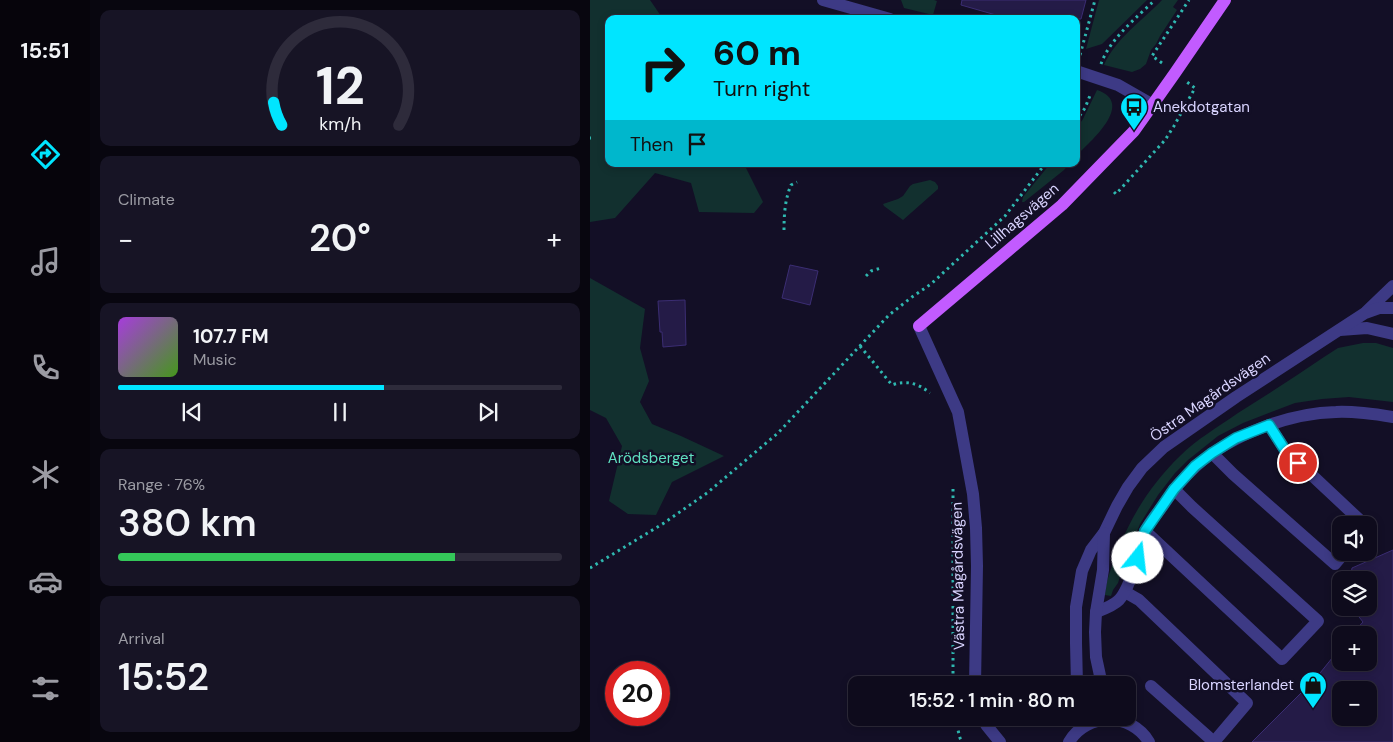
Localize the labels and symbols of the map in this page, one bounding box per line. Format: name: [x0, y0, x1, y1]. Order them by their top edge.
bus stop icon: Anekdotgatan: [1119, 92, 1149, 131]
place label: Anekdotgatan: [1153, 97, 1250, 117]
street label: Lillhagsvägen: [981, 178, 1063, 254]
street label: Östra Magårdsvägen: [1146, 348, 1274, 446]
pin: [1277, 442, 1319, 484]
park label: Arödsberget: [608, 448, 694, 468]
street label: Västra Magårdsvägen: [947, 502, 969, 650]
position arrow: [1111, 531, 1163, 583]
speed limit sign: 20: [605, 661, 670, 726]
shop icon: Blomsterlandet: [1298, 670, 1328, 709]
place label: Blomsterlandet: [1189, 675, 1294, 695]

